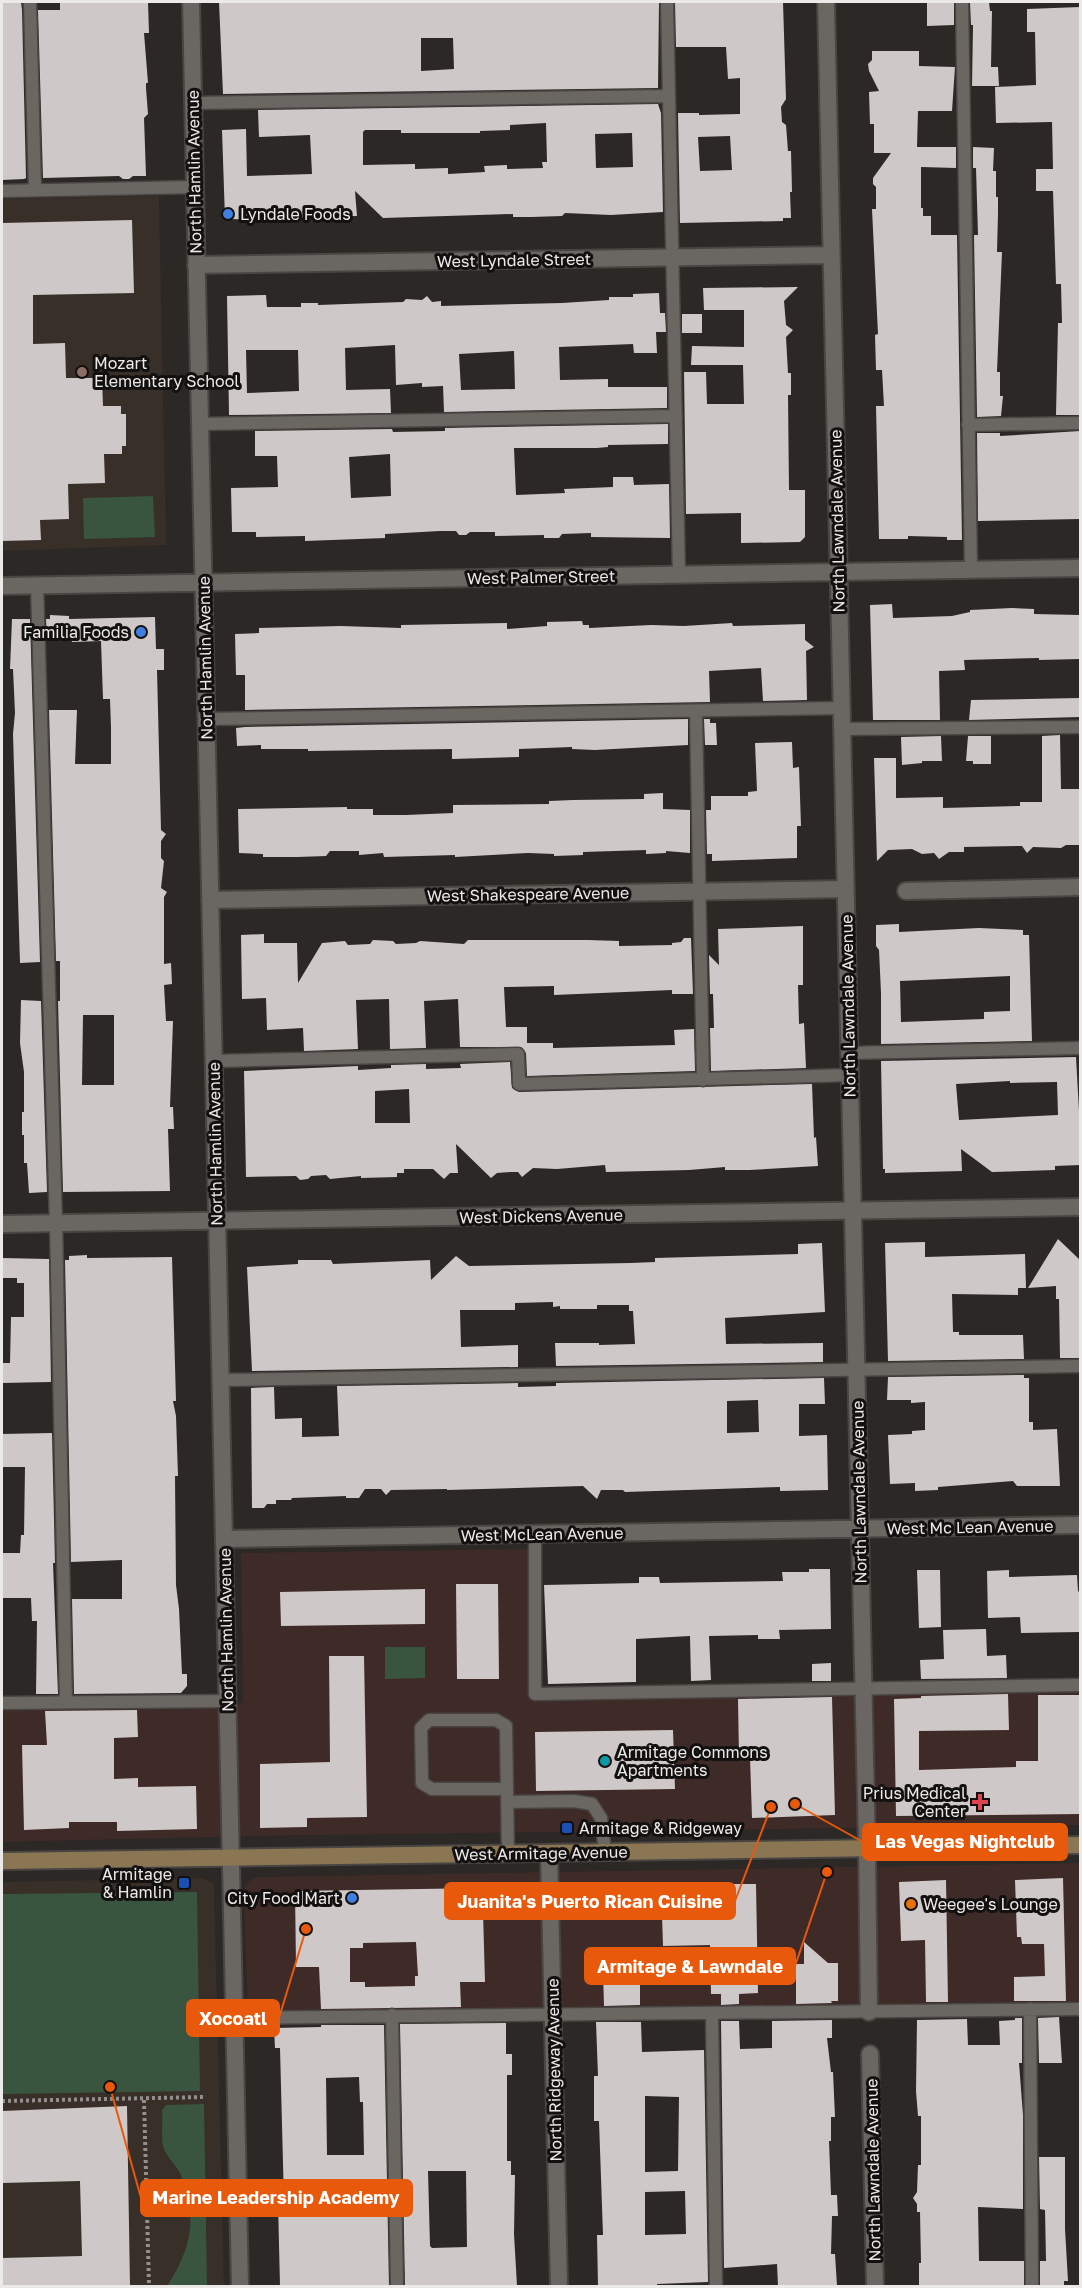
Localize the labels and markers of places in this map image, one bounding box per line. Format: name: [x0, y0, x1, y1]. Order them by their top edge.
place label: Lyndale Foods: [240, 204, 351, 224]
marker: Lyndale Foods: [221, 207, 235, 221]
place label: Mozart Elementary School: [94, 353, 239, 391]
marker: Mozart Elementary School: [75, 365, 89, 379]
place label: Familia Foods: [23, 622, 129, 642]
marker: Familia Foods: [134, 625, 148, 639]
place label: Armitage Commons Apartments: [617, 1742, 768, 1780]
marker: Armitage Commons Apartments: [598, 1754, 612, 1768]
place label: Prius Medical Center: [863, 1783, 966, 1821]
marker: Prius Medical Center: [971, 1793, 989, 1811]
place label: Armitage & Ridgeway: [579, 1818, 742, 1838]
marker: Armitage & Ridgeway: [560, 1821, 574, 1835]
callout: Las Vegas Nightclub: [863, 1824, 1067, 1860]
place label: Armitage & Hamlin: [102, 1864, 172, 1902]
marker: Armitage & Hamlin: [177, 1876, 191, 1890]
callout: Juanita's Puerto Rican Cuisine: [445, 1883, 735, 1919]
place label: City Food Mart: [227, 1888, 340, 1908]
marker: City Food Mart: [345, 1891, 359, 1905]
place label: Weegee's Lounge: [923, 1894, 1058, 1914]
marker: Weegee's Lounge: [904, 1897, 918, 1911]
callout: Armitage & Lawndale: [585, 1948, 795, 1984]
callout: Xocoatl: [187, 2000, 279, 2036]
callout: Marine Leadership Academy: [141, 2180, 412, 2216]

